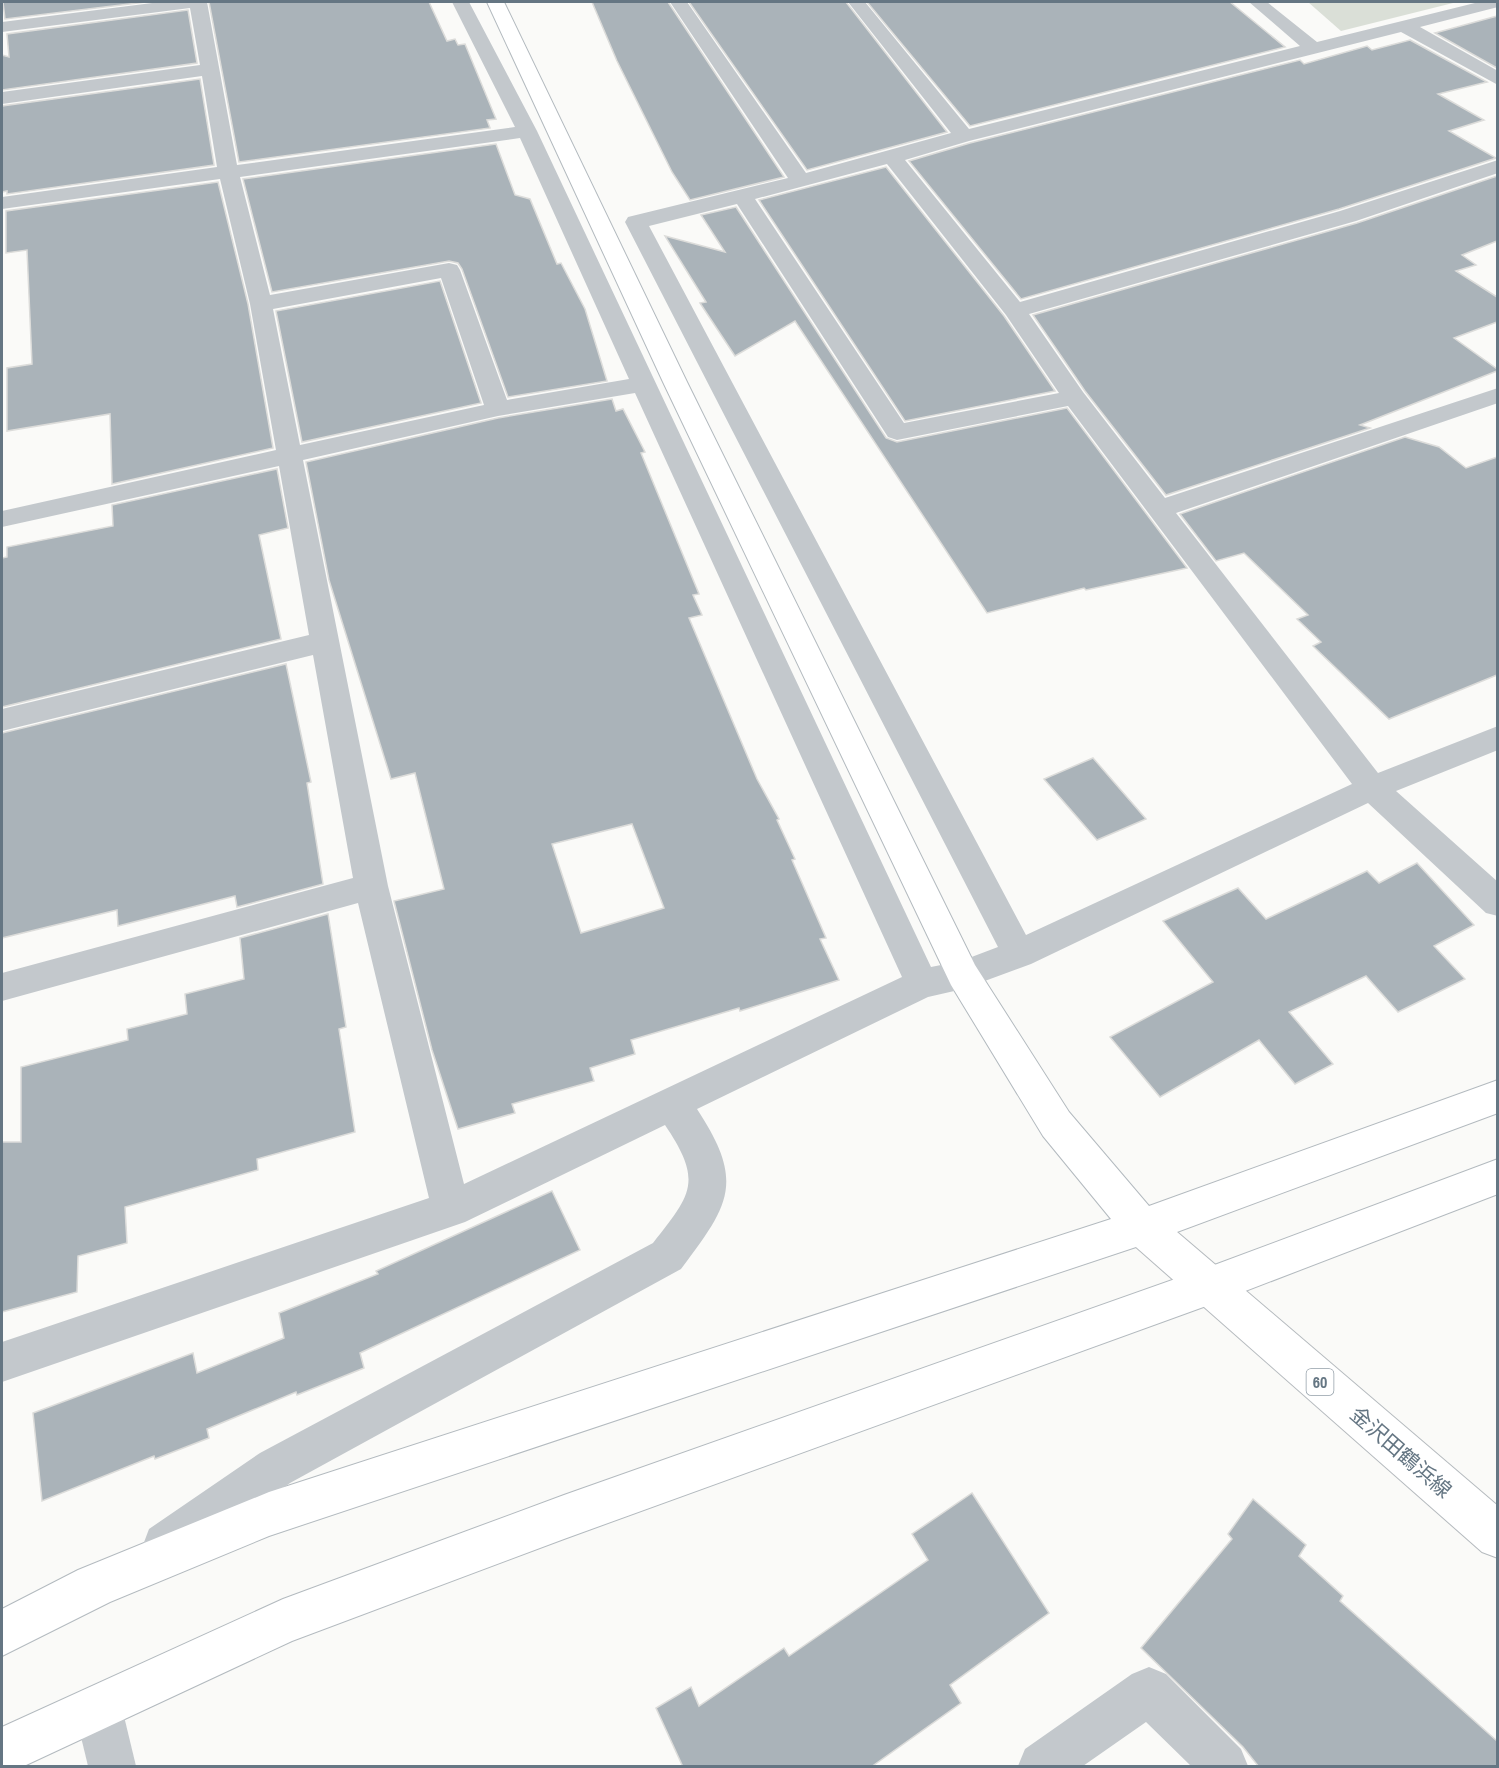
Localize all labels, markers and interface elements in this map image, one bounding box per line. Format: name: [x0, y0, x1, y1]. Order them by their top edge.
road number: 60: [1306, 1369, 1334, 1395]
street label: 金沢田鶴浜線: [1344, 1400, 1458, 1504]

